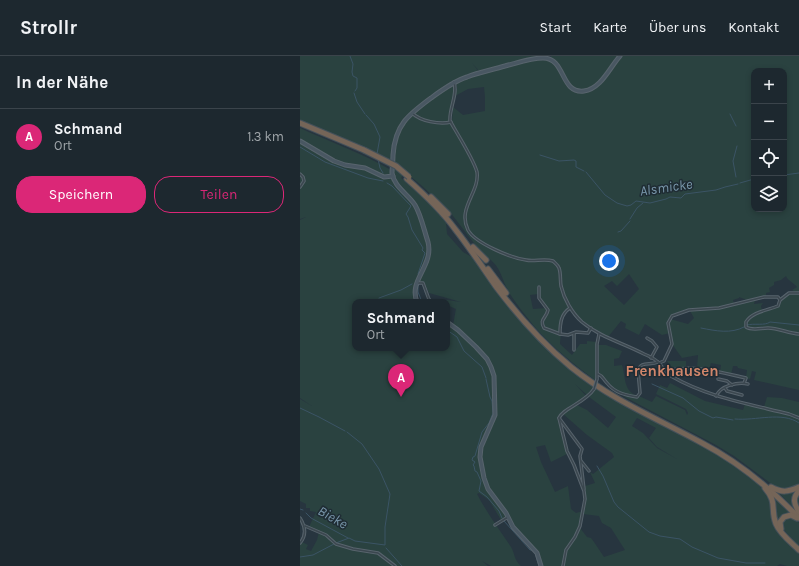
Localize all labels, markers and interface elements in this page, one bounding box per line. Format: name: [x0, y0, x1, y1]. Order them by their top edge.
text: Strollr: [20, 17, 77, 39]
text: Start: [539, 19, 571, 36]
text: Karte: [593, 19, 627, 36]
text: Über uns: [649, 19, 706, 36]
text: Kontakt: [728, 19, 779, 36]
map controls: [751, 68, 787, 212]
button: +: [751, 68, 787, 104]
text: In der Nähe: [16, 72, 108, 92]
button: −: [751, 104, 787, 140]
text: Schmand: [54, 120, 122, 138]
text: A: [25, 129, 33, 144]
text: 1.3 km: [247, 129, 284, 144]
text: Ort: [54, 138, 72, 153]
button: locate: [751, 140, 787, 176]
water label: Alsmicke: [639, 175, 694, 200]
button: Speichern: [16, 176, 146, 213]
button: Teilen: [154, 176, 284, 213]
button: layers: [751, 176, 787, 212]
your location: [599, 251, 619, 271]
popup: [352, 299, 450, 351]
text: Schmand: [367, 309, 435, 327]
text: Ort: [367, 327, 385, 342]
district label: Frenkhausen: [626, 362, 718, 380]
pin: A: [388, 364, 414, 397]
water label: Bieke: [315, 502, 351, 533]

